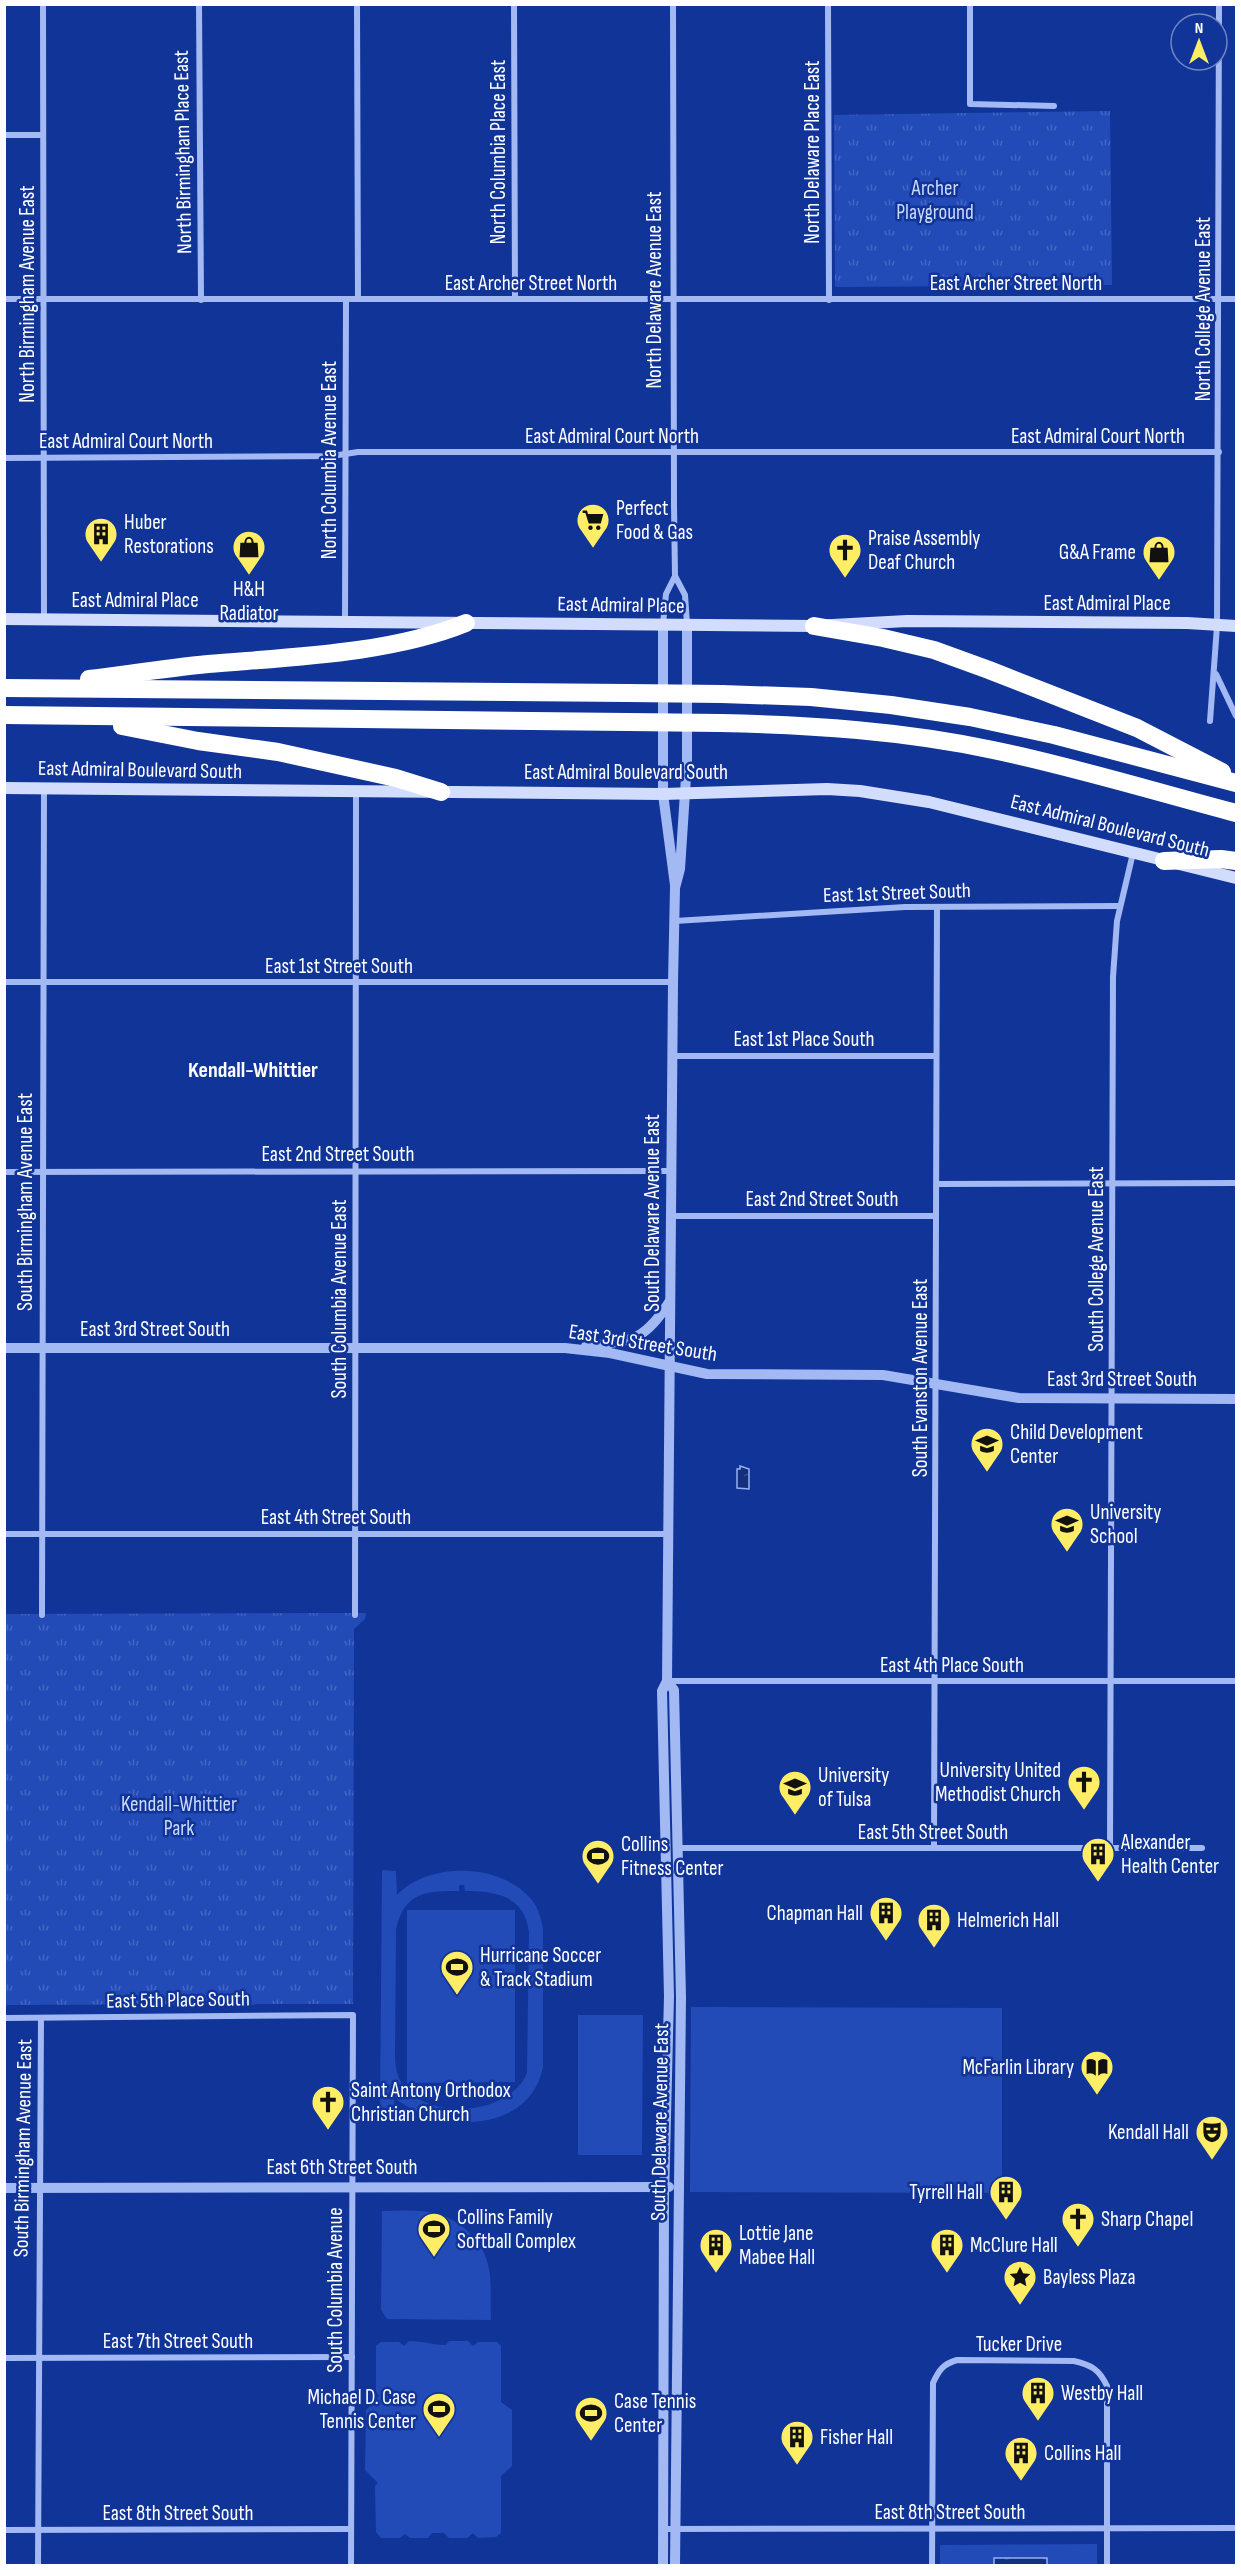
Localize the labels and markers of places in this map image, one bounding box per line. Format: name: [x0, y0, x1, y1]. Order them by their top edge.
place label: Perfect Food & Gas: [616, 496, 693, 545]
supermarket icon: Perfect Food & Gas: [575, 502, 611, 549]
place label: Huber Restorations: [124, 510, 214, 559]
building icon: Huber Restorations: [83, 516, 119, 563]
place label: Praise Assembly Deaf Church: [868, 526, 980, 575]
shop icon: H&H Radiator: [231, 529, 267, 576]
church icon: Praise Assembly Deaf Church: [827, 532, 863, 579]
shop icon: G&A Frame: [1141, 534, 1177, 581]
place label: G&A Frame: [1059, 540, 1136, 565]
place label: H&H Radiator: [219, 577, 279, 626]
place label: Child Development Center: [1010, 1420, 1143, 1469]
school or university icon: Child Development Center: [969, 1426, 1005, 1473]
place label: University School: [1090, 1500, 1161, 1549]
school or university icon: University School: [1049, 1506, 1085, 1553]
place label: University United Methodist Church: [935, 1758, 1061, 1807]
place label: University of Tulsa: [818, 1763, 889, 1812]
church icon: University United Methodist Church: [1066, 1764, 1102, 1811]
school or university icon: University of Tulsa: [777, 1769, 813, 1816]
place label: Alexander Health Center: [1120, 1830, 1219, 1879]
place label: Collins Fitness Center: [621, 1832, 723, 1881]
building icon: Alexander Health Center: [1080, 1836, 1116, 1883]
sports icon: Collins Fitness Center: [580, 1838, 616, 1885]
building icon: Chapman Hall: [868, 1895, 904, 1942]
place label: Chapman Hall: [767, 1901, 863, 1926]
building icon: Helmerich Hall: [916, 1902, 952, 1949]
place label: Helmerich Hall: [957, 1908, 1059, 1933]
place label: Hurricane Soccer & Track Stadium: [480, 1943, 601, 1992]
sports icon: Hurricane Soccer & Track Stadium: [439, 1949, 475, 1996]
library icon: McFarlin Library: [1079, 2049, 1115, 2096]
place label: McFarlin Library: [962, 2055, 1074, 2080]
place label: Saint Antony Orthodox Christian Church: [351, 2078, 511, 2127]
church icon: Saint Antony Orthodox Christian Church: [310, 2084, 346, 2131]
theatre icon: Kendall Hall: [1194, 2114, 1230, 2161]
place label: Kendall Hall: [1108, 2120, 1189, 2145]
building icon: Tyrrell Hall: [988, 2174, 1024, 2221]
place label: Tyrrell Hall: [909, 2180, 983, 2205]
church icon: Sharp Chapel: [1060, 2201, 1096, 2248]
place label: Collins Family Softball Complex: [457, 2205, 576, 2254]
place label: Sharp Chapel: [1101, 2207, 1193, 2232]
sports icon: Collins Family Softball Complex: [416, 2211, 452, 2258]
place label: Lottie Jane Mabee Hall: [739, 2221, 815, 2270]
building icon: Lottie Jane Mabee Hall: [698, 2227, 734, 2274]
building icon: McClure Hall: [929, 2227, 965, 2274]
place label: McClure Hall: [970, 2233, 1058, 2258]
place icon: Bayless Plaza: [1002, 2259, 1038, 2306]
place label: Bayless Plaza: [1043, 2265, 1135, 2290]
building icon: Westby Hall: [1020, 2375, 1056, 2422]
place label: Westby Hall: [1061, 2381, 1143, 2406]
place label: Michael D. Case Tennis Center: [307, 2385, 416, 2434]
place label: Case Tennis Center: [614, 2389, 696, 2438]
sports icon: Michael D. Case Tennis Center: [421, 2391, 457, 2438]
sports icon: Case Tennis Center: [573, 2395, 609, 2442]
building icon: Fisher Hall: [779, 2419, 815, 2466]
place label: Fisher Hall: [820, 2425, 893, 2450]
building icon: Collins Hall: [1003, 2435, 1039, 2482]
place label: Collins Hall: [1044, 2441, 1121, 2466]

